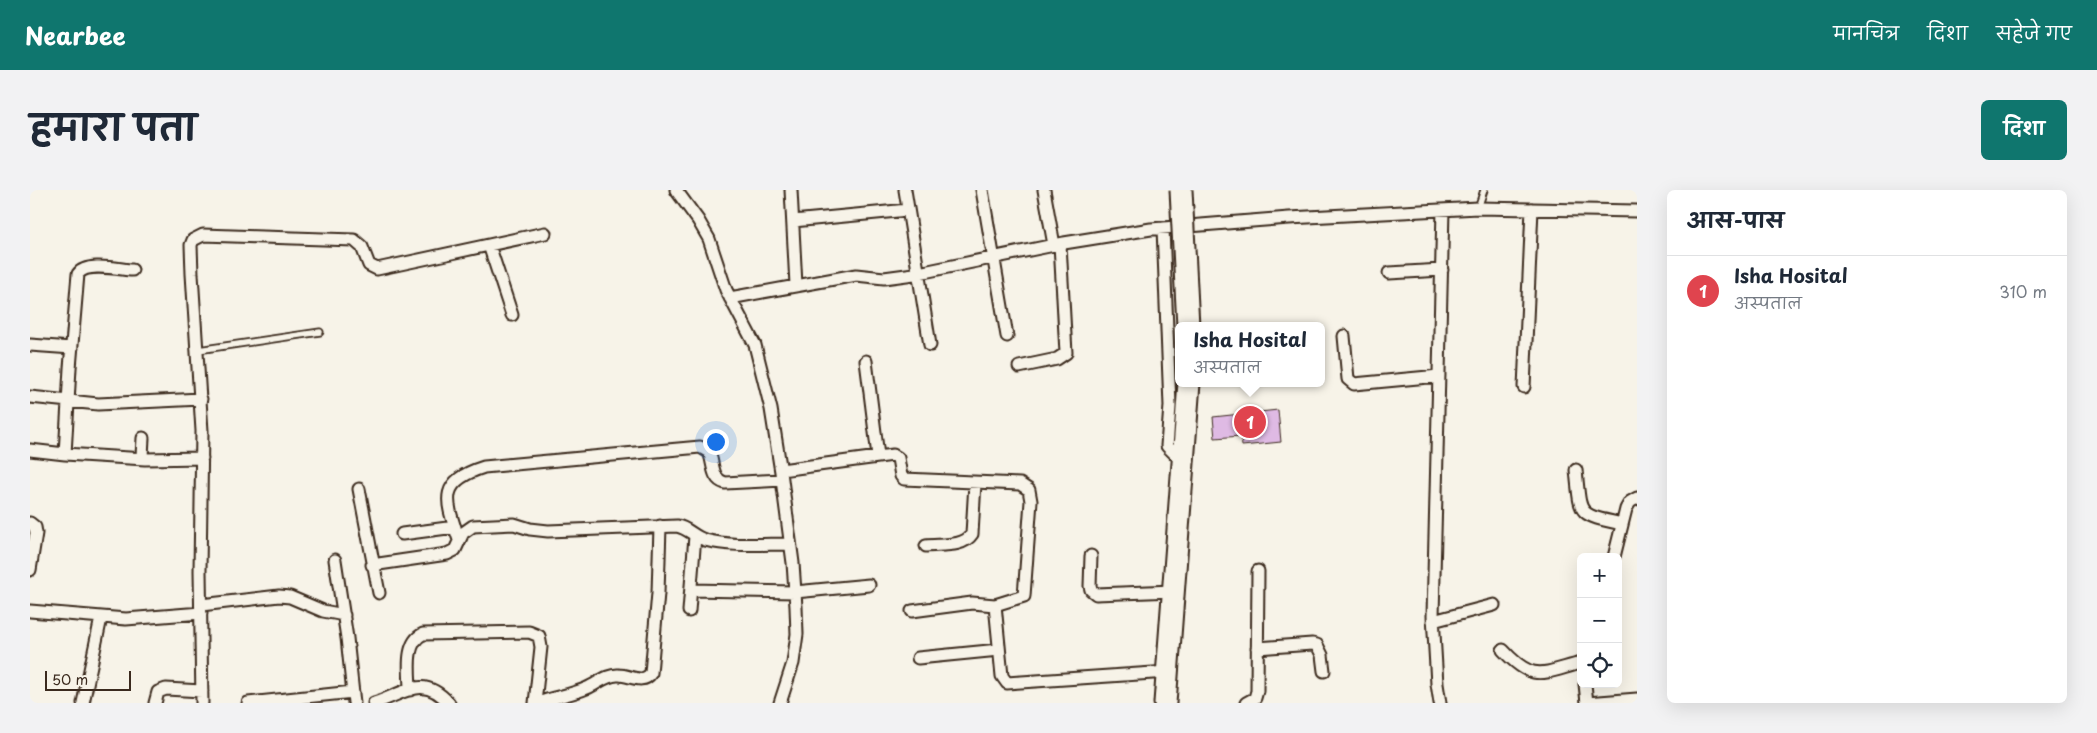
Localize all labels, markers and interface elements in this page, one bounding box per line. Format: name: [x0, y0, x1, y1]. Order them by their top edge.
text: Nearbee: [25, 17, 126, 53]
text: मानचित्र: [1833, 19, 1899, 46]
text: दिशा: [1927, 19, 1968, 46]
text: सहेजे गए: [1996, 19, 2072, 46]
text: हमारा पता: [30, 99, 197, 152]
button: दिशा: [1981, 100, 2067, 160]
text: आस-पास: [1687, 203, 1784, 235]
text: Isha Hosital: [1734, 261, 1848, 289]
text: 1: [1699, 279, 1707, 303]
text: 310 m: [1999, 279, 2047, 303]
text: अस्पताल: [1734, 290, 1802, 314]
popup: [1175, 322, 1325, 387]
text: Isha Hosital: [1193, 325, 1307, 353]
text: अस्पताल: [1193, 354, 1261, 378]
pin: 1: [1234, 403, 1266, 441]
your location: [703, 429, 729, 455]
map controls: [1577, 553, 1622, 688]
button: +: [1577, 553, 1622, 598]
button: −: [1577, 598, 1622, 643]
button: locate: [1577, 643, 1622, 688]
scale bar: [45, 668, 131, 691]
text: 50 m: [52, 669, 88, 690]

